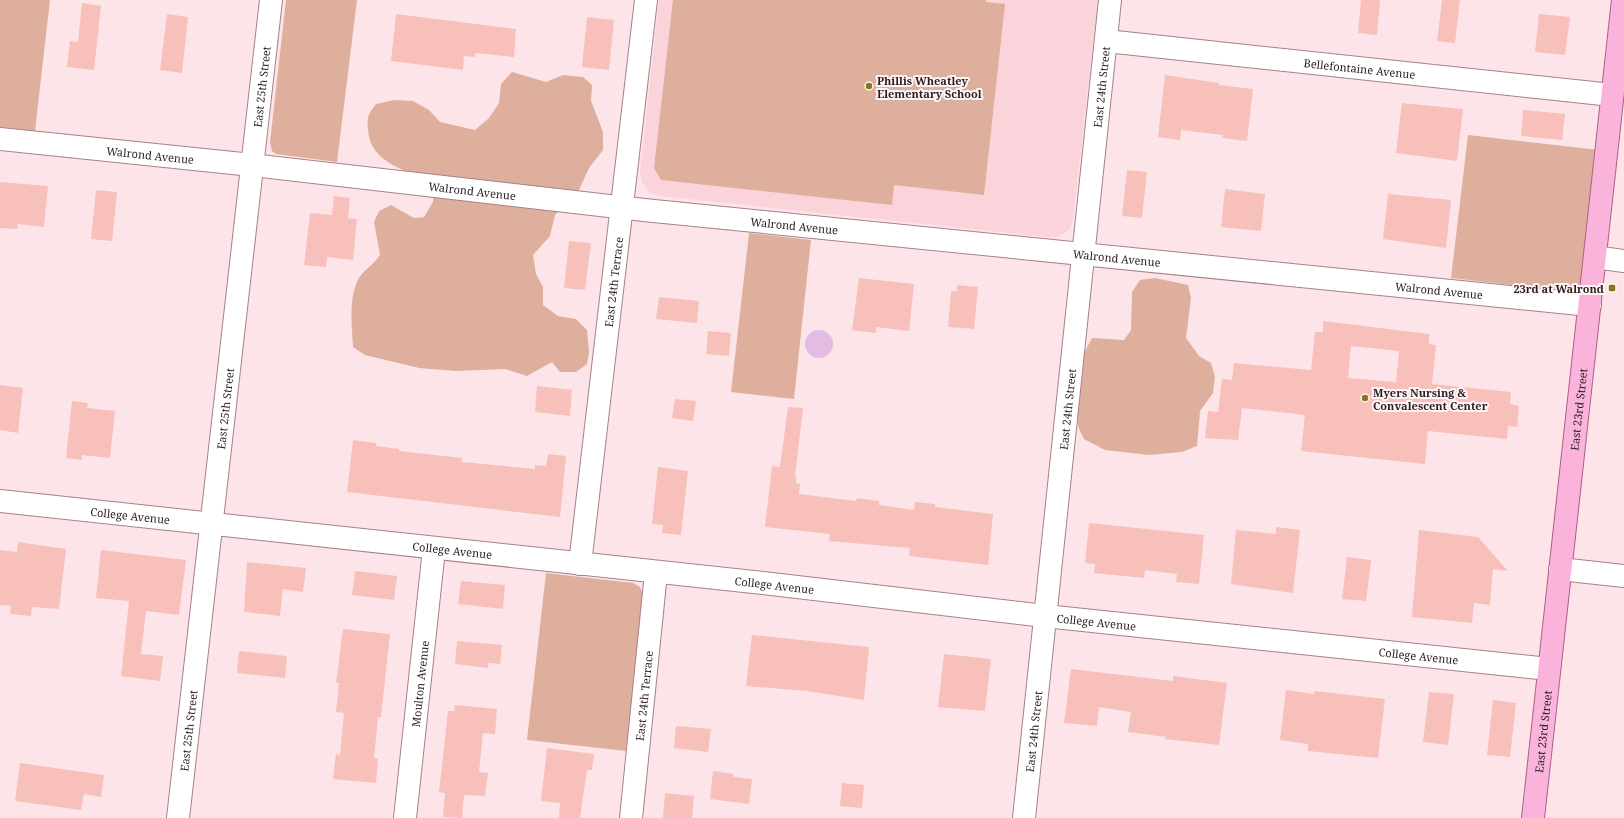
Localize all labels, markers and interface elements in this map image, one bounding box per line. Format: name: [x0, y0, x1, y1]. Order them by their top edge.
street label: East 25th Street: [249, 45, 273, 128]
street label: East 24th Street: [1089, 46, 1113, 128]
street label: Bellefontaine Avenue: [1303, 55, 1416, 81]
place label: Phillis Wheatley Elementary School: [877, 73, 982, 101]
marker: Phillis Wheatley Elementary School: [864, 81, 874, 91]
street label: Walrond Avenue: [106, 143, 195, 166]
street label: Walrond Avenue: [428, 178, 517, 203]
street label: Walrond Avenue: [750, 213, 839, 237]
street label: East 24th Terrace: [600, 236, 626, 328]
street label: Walrond Avenue: [1072, 246, 1161, 269]
street label: Walrond Avenue: [1395, 278, 1484, 302]
place label: 23rd at Walrond: [1513, 281, 1604, 296]
marker: 23rd at Walrond: [1607, 283, 1617, 293]
street label: East 25th Street: [212, 367, 237, 450]
street label: East 23rd Street: [1566, 367, 1590, 451]
street label: East 24th Street: [1055, 368, 1079, 451]
place label: Myers Nursing & Convalescent Center: [1373, 385, 1488, 413]
marker: Myers Nursing & Convalescent Center: [1360, 393, 1370, 403]
street label: College Avenue: [90, 503, 171, 527]
street label: College Avenue: [412, 538, 493, 561]
street label: College Avenue: [734, 573, 815, 596]
street label: College Avenue: [1056, 610, 1137, 633]
street label: Moulton Avenue: [407, 640, 432, 728]
street label: College Avenue: [1378, 644, 1459, 667]
street label: East 24th Terrace: [631, 650, 656, 741]
street label: East 25th Street: [176, 689, 200, 772]
street label: East 24th Street: [1021, 690, 1045, 773]
street label: East 23rd Street: [1531, 690, 1555, 773]

